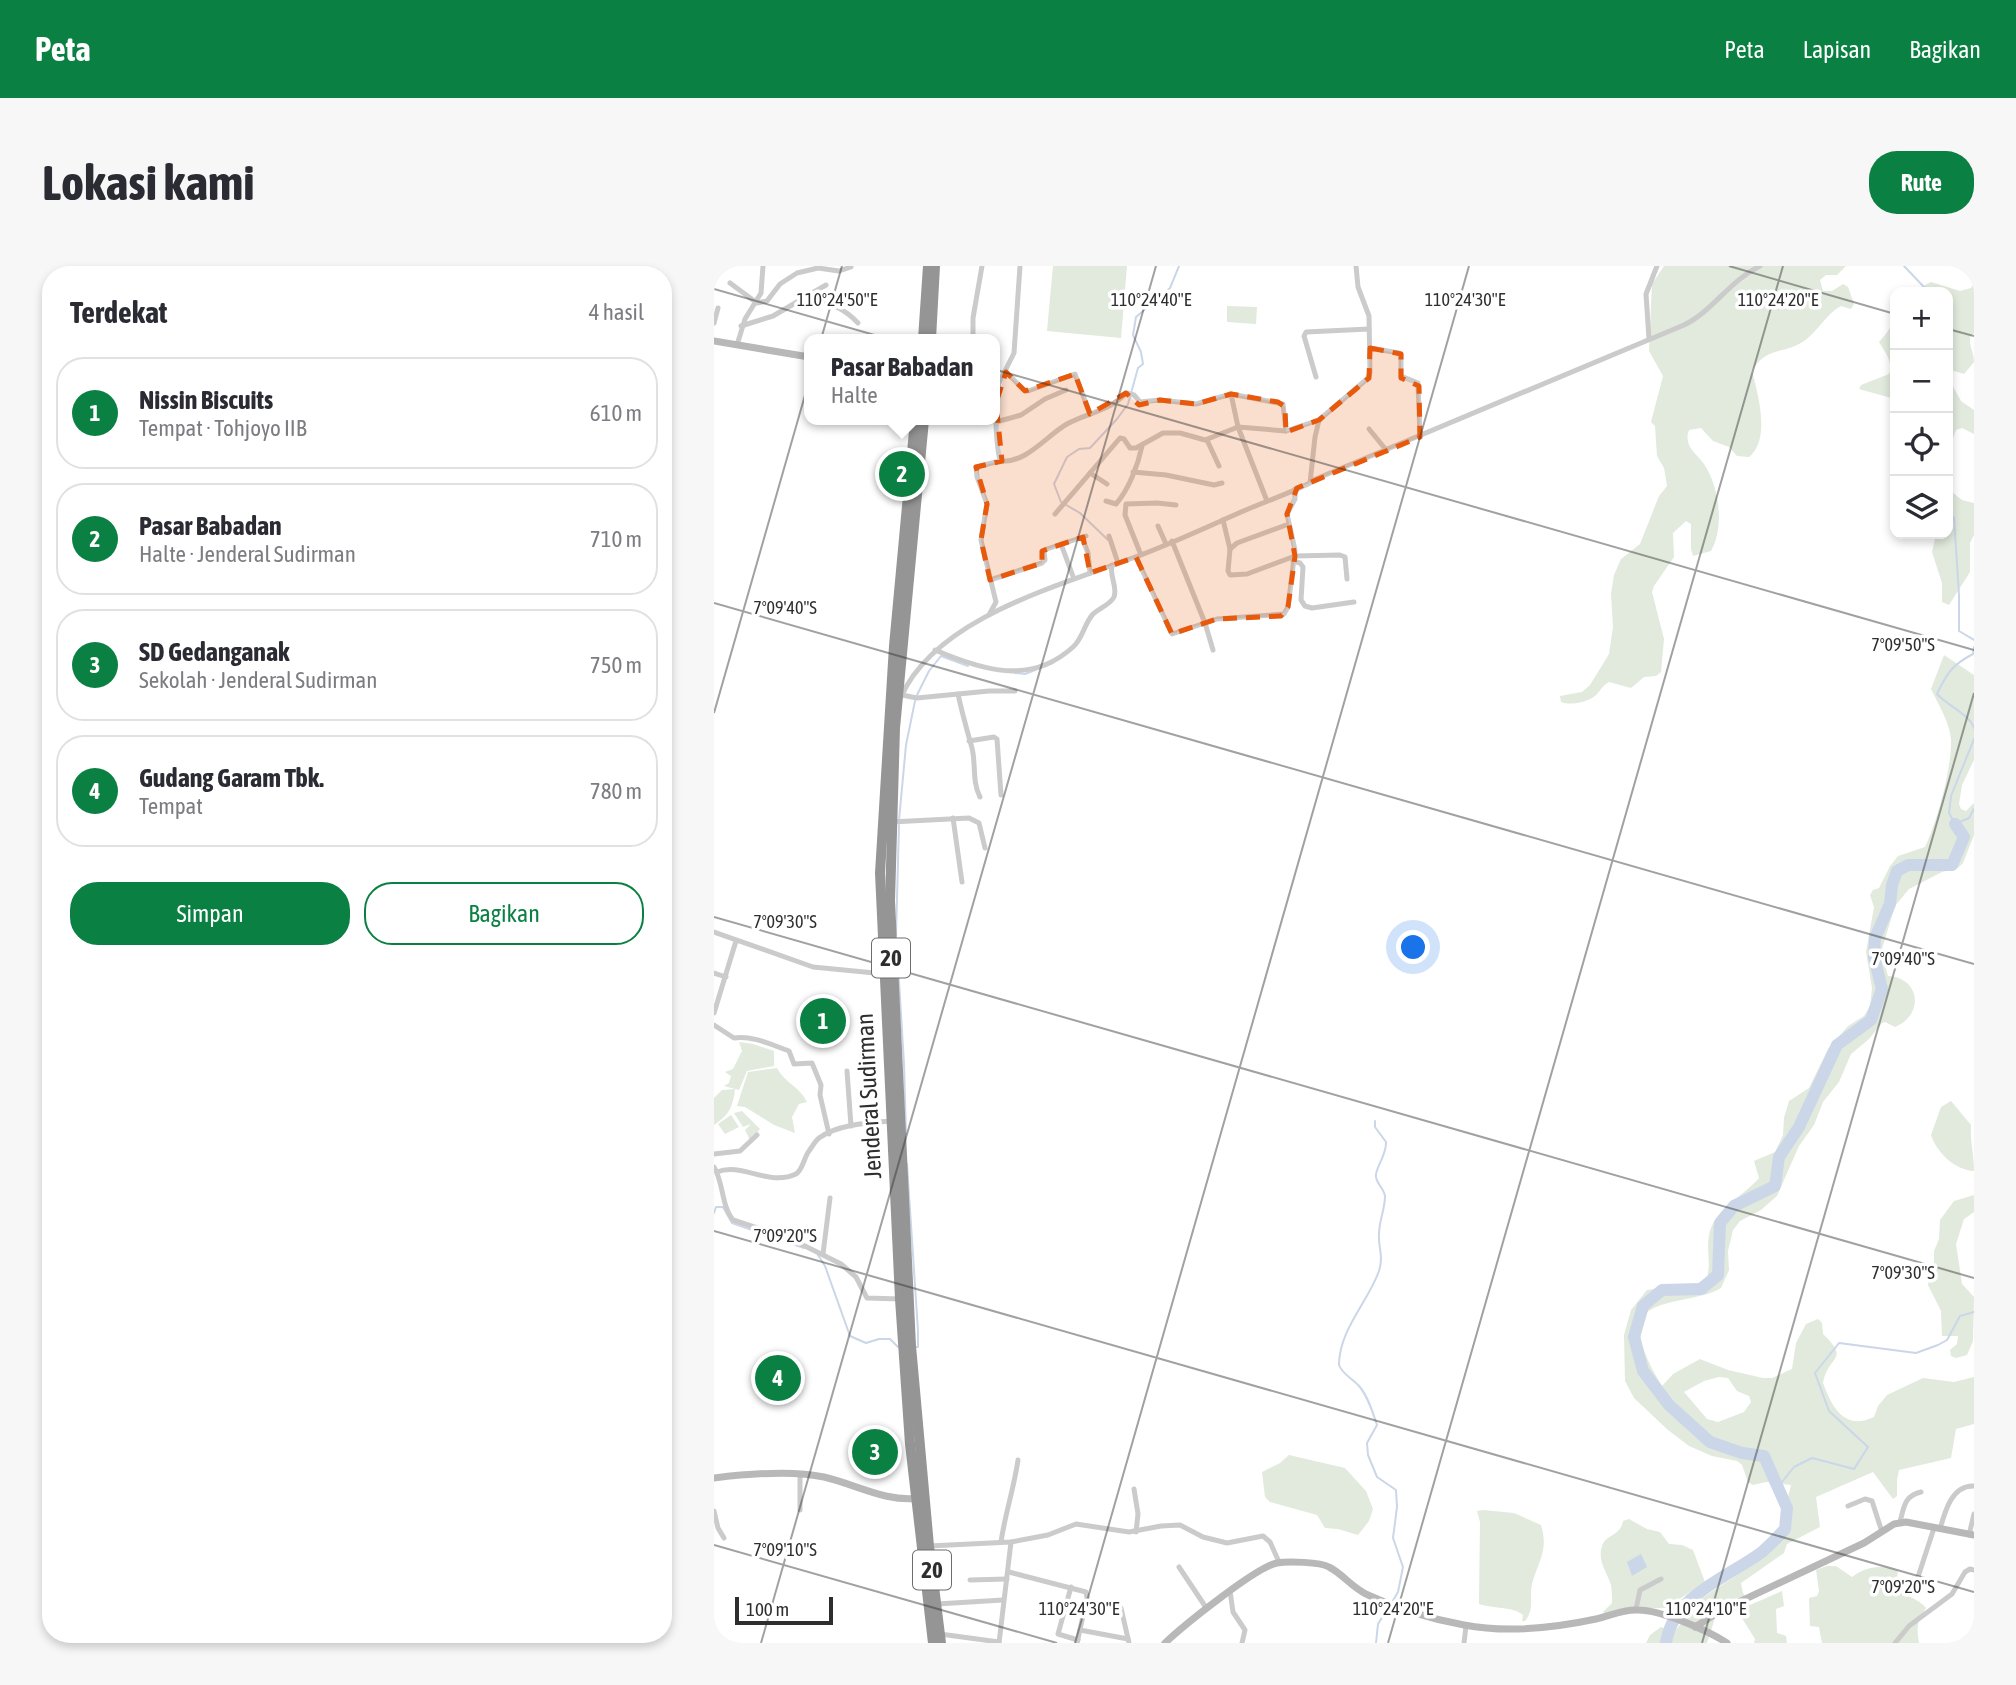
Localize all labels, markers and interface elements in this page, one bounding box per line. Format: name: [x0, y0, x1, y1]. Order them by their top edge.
text: Peta: [35, 30, 91, 68]
text: Peta: [1724, 36, 1765, 63]
text: Lapisan: [1803, 36, 1871, 63]
text: Bagikan: [1909, 36, 1981, 63]
button: Rute: [1869, 151, 1974, 214]
text: Lokasi kami: [42, 154, 255, 210]
map controls: [1890, 287, 1953, 539]
button: +: [1890, 287, 1953, 350]
text: 110°24'50"E: [797, 289, 878, 310]
text: 110°24'40"E: [1111, 289, 1192, 310]
text: 110°24'30"E: [1425, 289, 1506, 310]
text: 110°24'20"E: [1738, 289, 1819, 310]
text: Terdekat: [70, 295, 167, 329]
text: 4 hasil: [589, 299, 644, 325]
popup: [804, 334, 1000, 425]
button: −: [1890, 350, 1953, 413]
text: Pasar Babadan: [831, 352, 973, 382]
text: Halte: [831, 382, 878, 408]
text: Nissin Biscuits: [139, 385, 273, 415]
text: 1: [90, 400, 100, 426]
text: 610 m: [590, 400, 642, 426]
button: locate: [1890, 413, 1953, 476]
text: Tempat · Tohjoyo IIB: [139, 415, 307, 441]
pin: 2: [879, 448, 925, 500]
button: layers: [1890, 476, 1953, 539]
text: Pasar Babadan: [139, 511, 282, 541]
text: 2: [90, 526, 100, 552]
text: 710 m: [590, 526, 642, 552]
text: Halte · Jenderal Sudirman: [139, 541, 356, 567]
text: 7°09'40"S: [753, 597, 817, 618]
text: 7°09'50"S: [1871, 634, 1935, 655]
text: SD Gedanganak: [139, 637, 289, 667]
text: 3: [90, 652, 100, 678]
text: 750 m: [590, 652, 642, 678]
text: Sekolah · Jenderal Sudirman: [139, 667, 377, 693]
text: Gudang Garam Tbk.: [139, 763, 324, 793]
text: 4: [90, 778, 100, 804]
text: 780 m: [590, 778, 642, 804]
text: Tempat: [139, 793, 203, 819]
button: Simpan: [70, 882, 350, 945]
button: Bagikan: [364, 882, 644, 945]
text: 7°09'30"S: [753, 911, 817, 932]
your location: [1396, 930, 1430, 964]
road number: 20: [872, 938, 910, 978]
text: 7°09'40"S: [1871, 948, 1935, 969]
pin: 1: [800, 995, 846, 1047]
street label: Jenderal Sudirman: [851, 1013, 886, 1179]
text: 7°09'20"S: [753, 1225, 817, 1246]
text: 7°09'30"S: [1871, 1262, 1935, 1283]
pin: 4: [755, 1352, 801, 1404]
pin: 3: [852, 1426, 898, 1478]
text: 7°09'10"S: [753, 1539, 817, 1560]
road number: 20: [913, 1550, 951, 1590]
text: 7°09'20"S: [1871, 1576, 1935, 1597]
scale bar: [735, 1594, 833, 1626]
text: 100 m: [746, 1598, 789, 1620]
text: 110°24'30"E: [1039, 1598, 1120, 1619]
text: 110°24'20"E: [1353, 1598, 1434, 1619]
text: 110°24'10"E: [1666, 1598, 1747, 1619]

